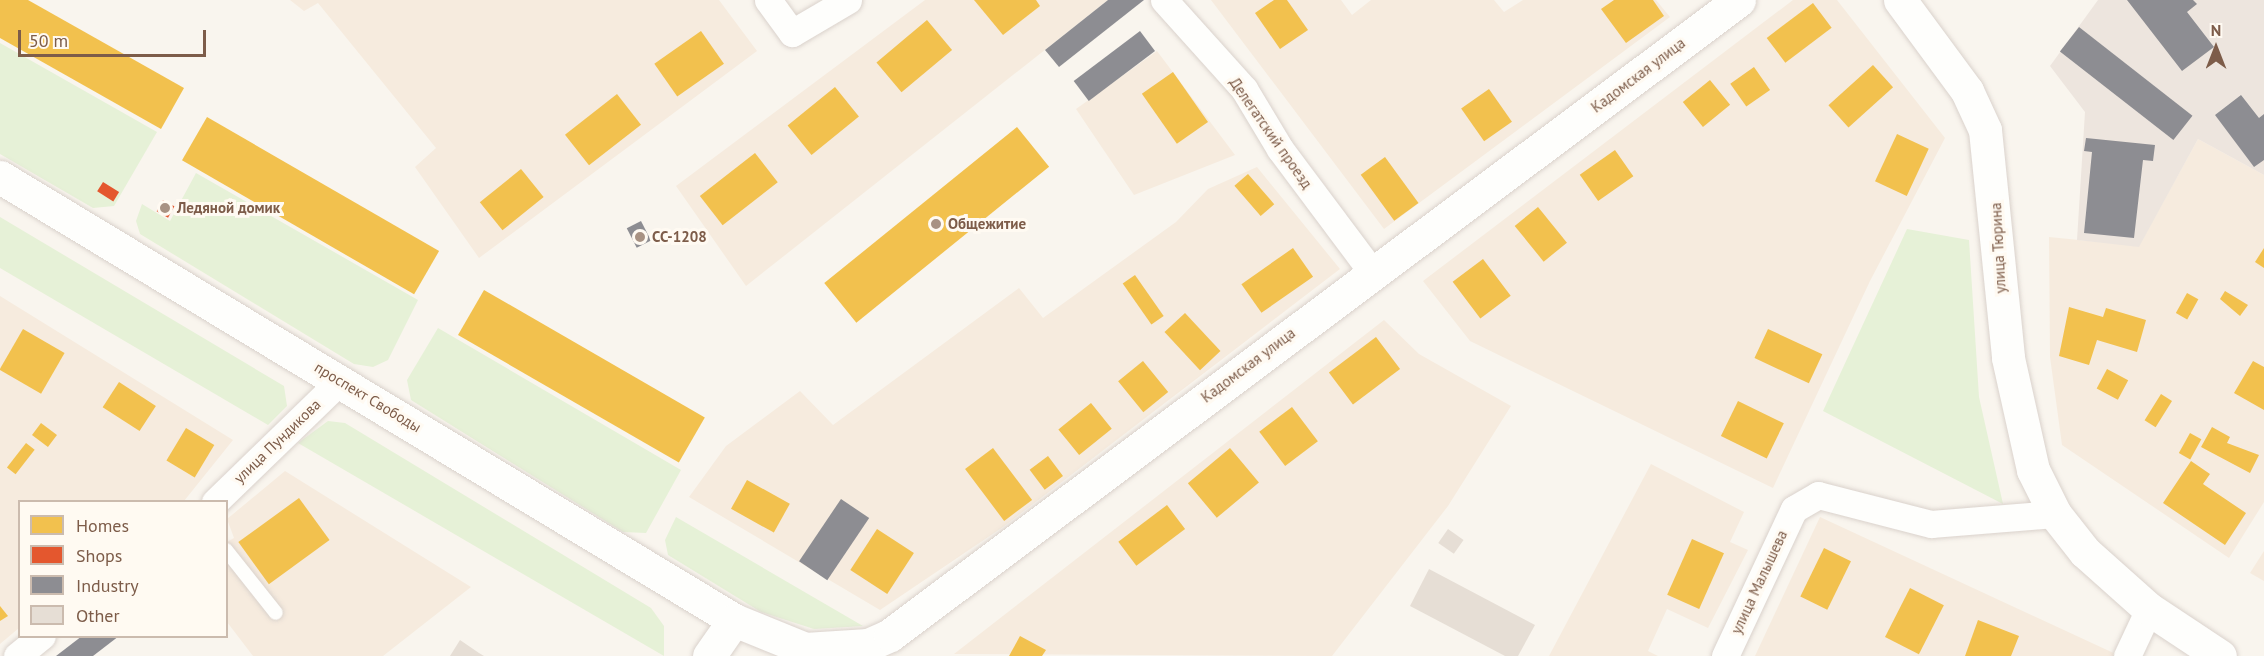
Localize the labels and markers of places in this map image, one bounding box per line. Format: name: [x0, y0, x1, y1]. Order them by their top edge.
place label: Ледяной домик: [177, 199, 280, 217]
marker: Ледяной домик: [158, 201, 172, 215]
place label: Общежитие: [948, 215, 1026, 233]
marker: Общежитие: [929, 217, 943, 231]
place label: СС-1208: [652, 228, 707, 246]
marker: СС-1208: [633, 230, 647, 244]

